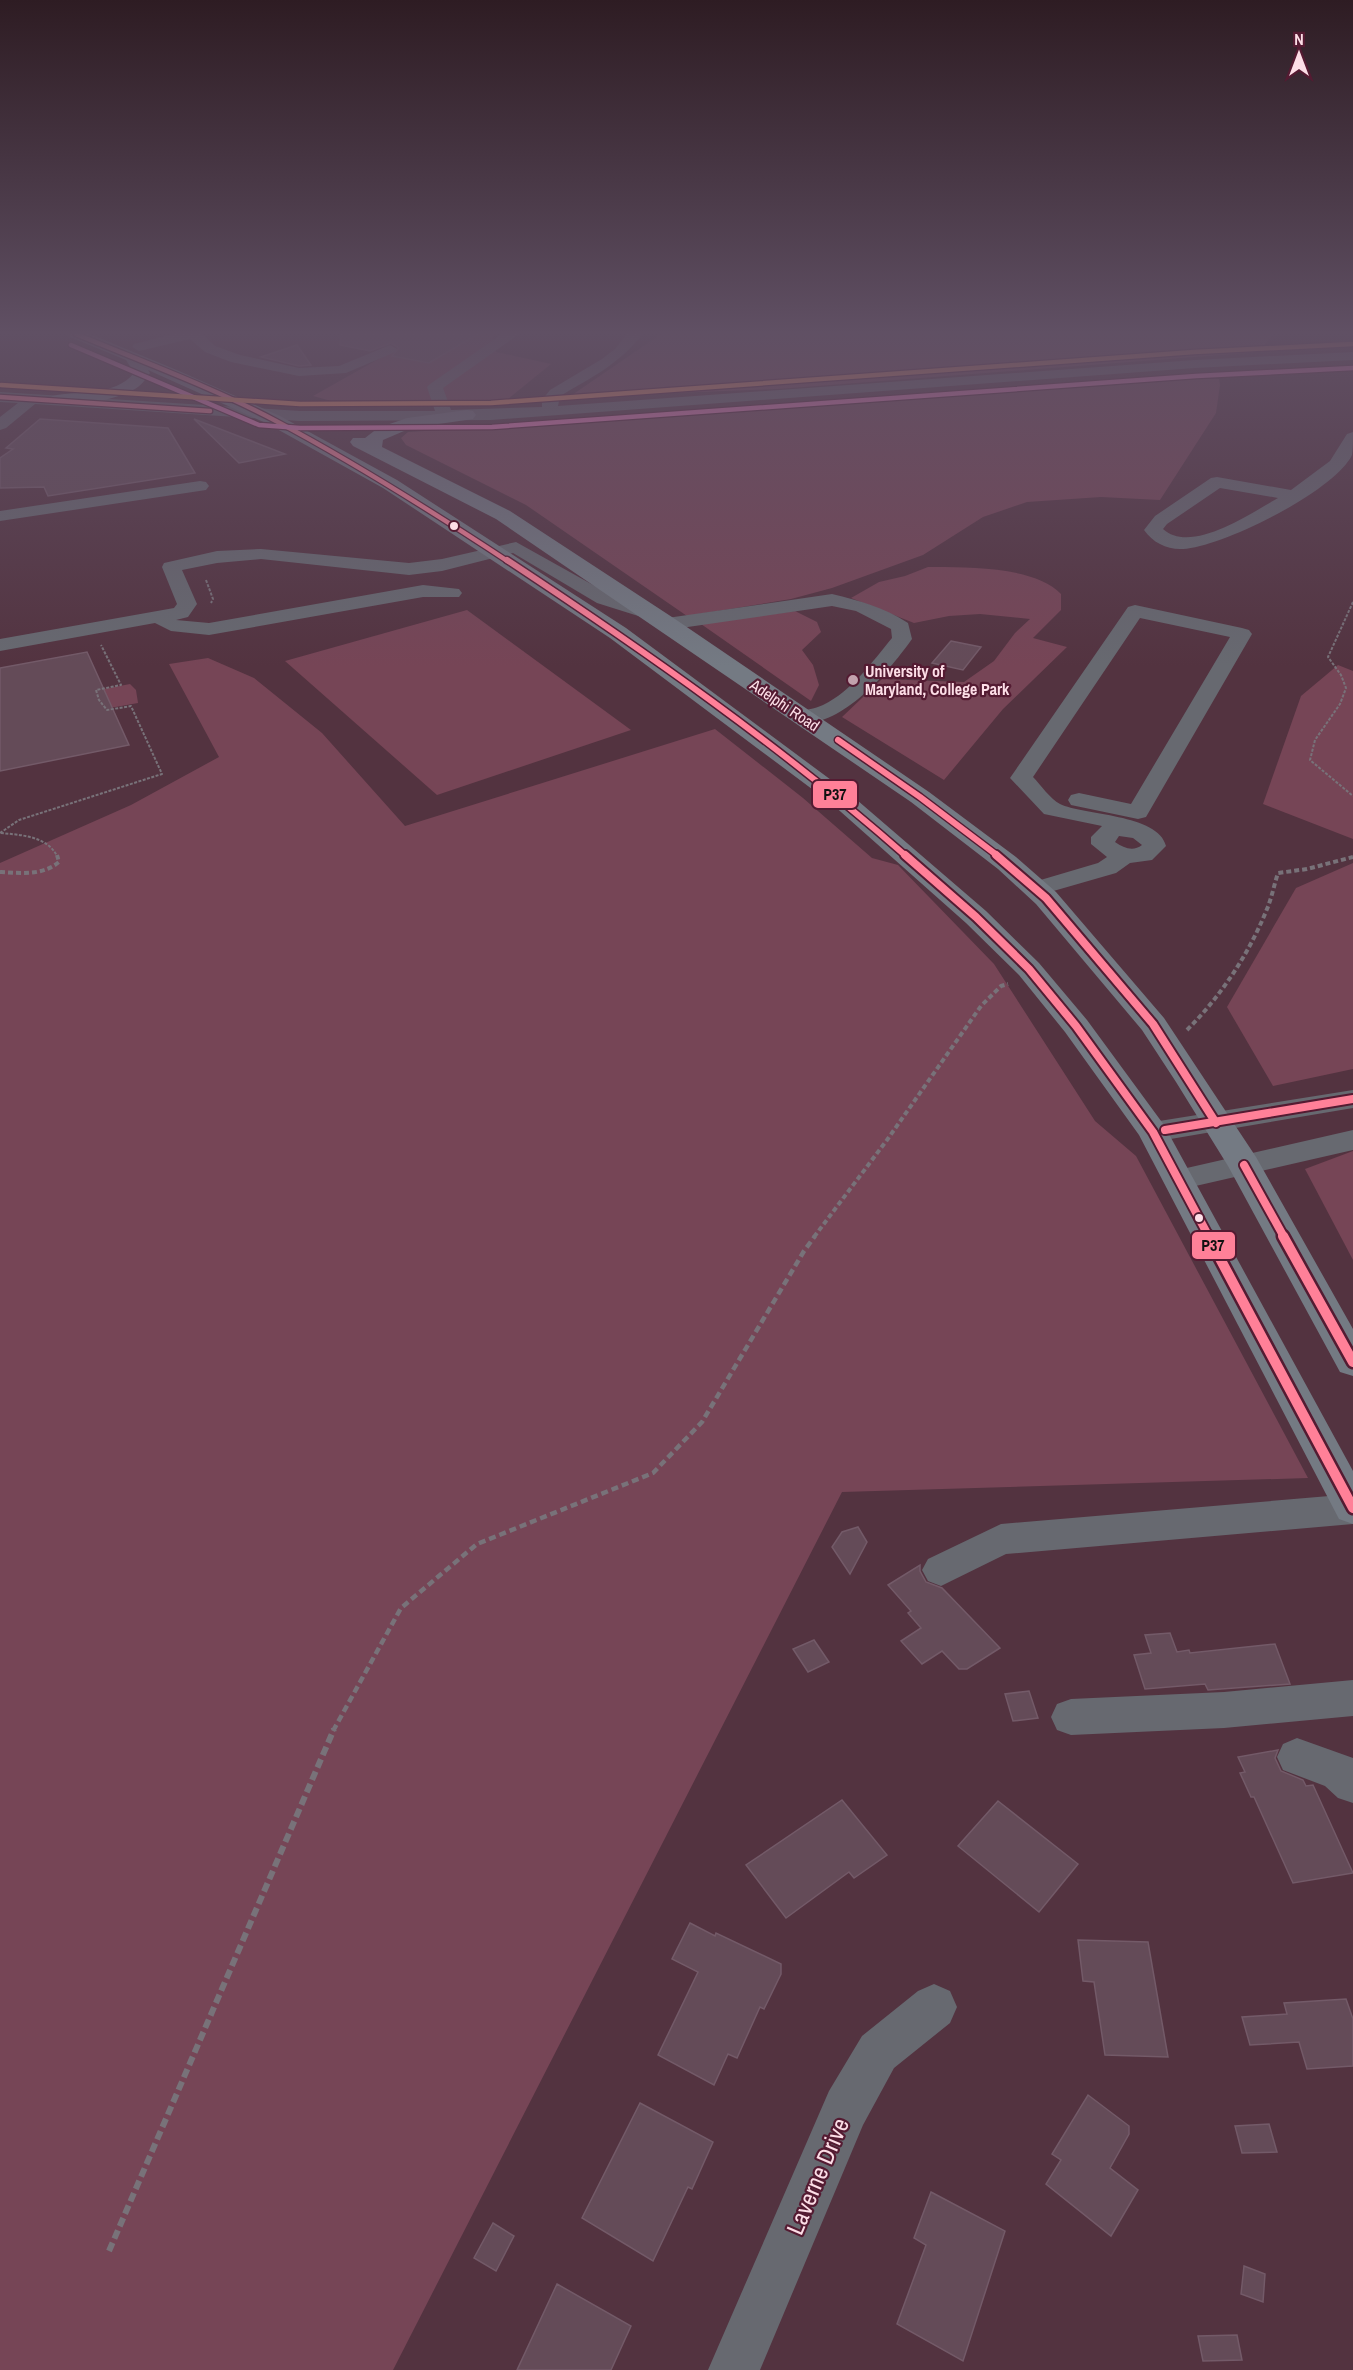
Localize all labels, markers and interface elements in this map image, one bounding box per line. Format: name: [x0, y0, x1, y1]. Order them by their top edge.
north arrow: [1269, 24, 1329, 84]
text: N: [1294, 28, 1304, 50]
unlabelled marker: [448, 520, 460, 532]
place label: University of Maryland, College Park: [865, 660, 1010, 700]
street label: Adelphi Road: [745, 673, 824, 736]
marker: University of Maryland, College Park: [846, 673, 860, 687]
line badge: P37: [812, 780, 858, 809]
text: P37: [823, 783, 847, 805]
unlabelled marker: [1193, 1212, 1205, 1224]
line badge: P37: [1191, 1231, 1236, 1260]
text: P37: [1201, 1234, 1225, 1256]
street label: Laverne Drive: [778, 2113, 856, 2239]

